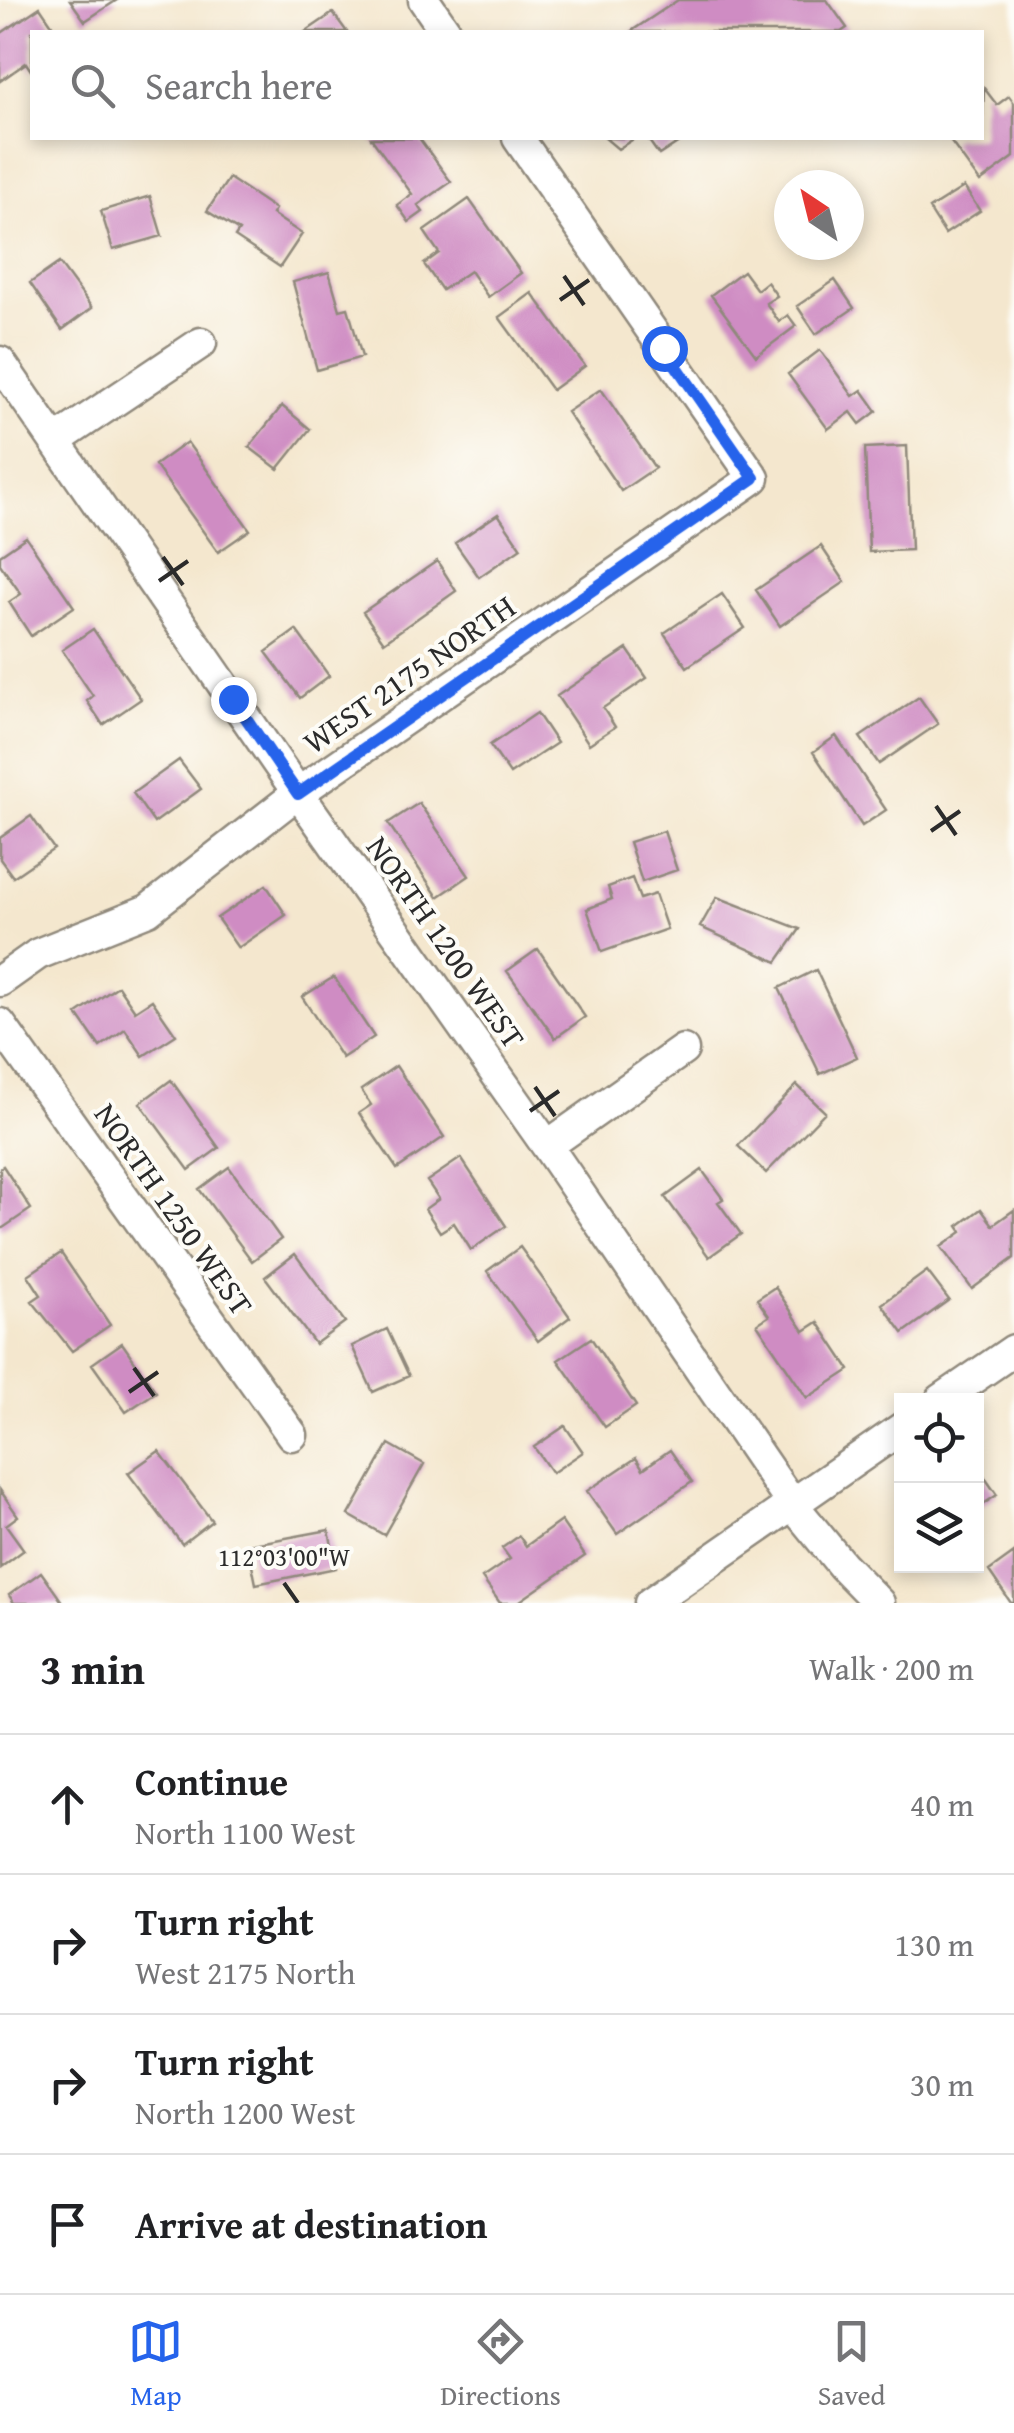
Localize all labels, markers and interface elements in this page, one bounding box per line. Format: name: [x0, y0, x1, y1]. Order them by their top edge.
search box: [30, 30, 984, 140]
text: Search here: [145, 57, 333, 113]
icon: search: [65, 58, 120, 113]
north arrow: [774, 170, 864, 260]
route start: [642, 326, 688, 372]
street label: WEST 2175 NORTH: [293, 583, 525, 765]
route end: [211, 677, 257, 723]
street label: NORTH 1200 WEST: [355, 826, 537, 1058]
street label: NORTH 1250 WEST: [83, 1093, 265, 1325]
map controls: [894, 1393, 984, 1573]
button: locate: [894, 1393, 984, 1483]
button: layers: [894, 1483, 984, 1573]
text: 112°03'00"W: [218, 1539, 350, 1575]
text: 3 min: [40, 1638, 145, 1699]
text: Walk · 200 m: [809, 1645, 974, 1692]
text: Continue: [135, 1753, 288, 1809]
icon: ahead: [40, 1777, 95, 1832]
text: 40 m: [910, 1781, 974, 1828]
text: North 1100 West: [135, 1809, 355, 1856]
text: Turn right: [135, 1893, 314, 1949]
icon: right: [40, 1917, 95, 1972]
text: 130 m: [895, 1921, 974, 1968]
text: West 2175 North: [135, 1949, 355, 1996]
text: Turn right: [135, 2033, 314, 2089]
icon: right: [40, 2057, 95, 2112]
text: 30 m: [910, 2061, 974, 2108]
text: North 1200 West: [135, 2089, 355, 2136]
text: Arrive at destination: [135, 2196, 488, 2252]
icon: arrive: [40, 2197, 95, 2252]
tab: Map: [128, 2314, 183, 2415]
tab: Directions: [440, 2314, 561, 2415]
tab: Saved: [818, 2314, 886, 2415]

